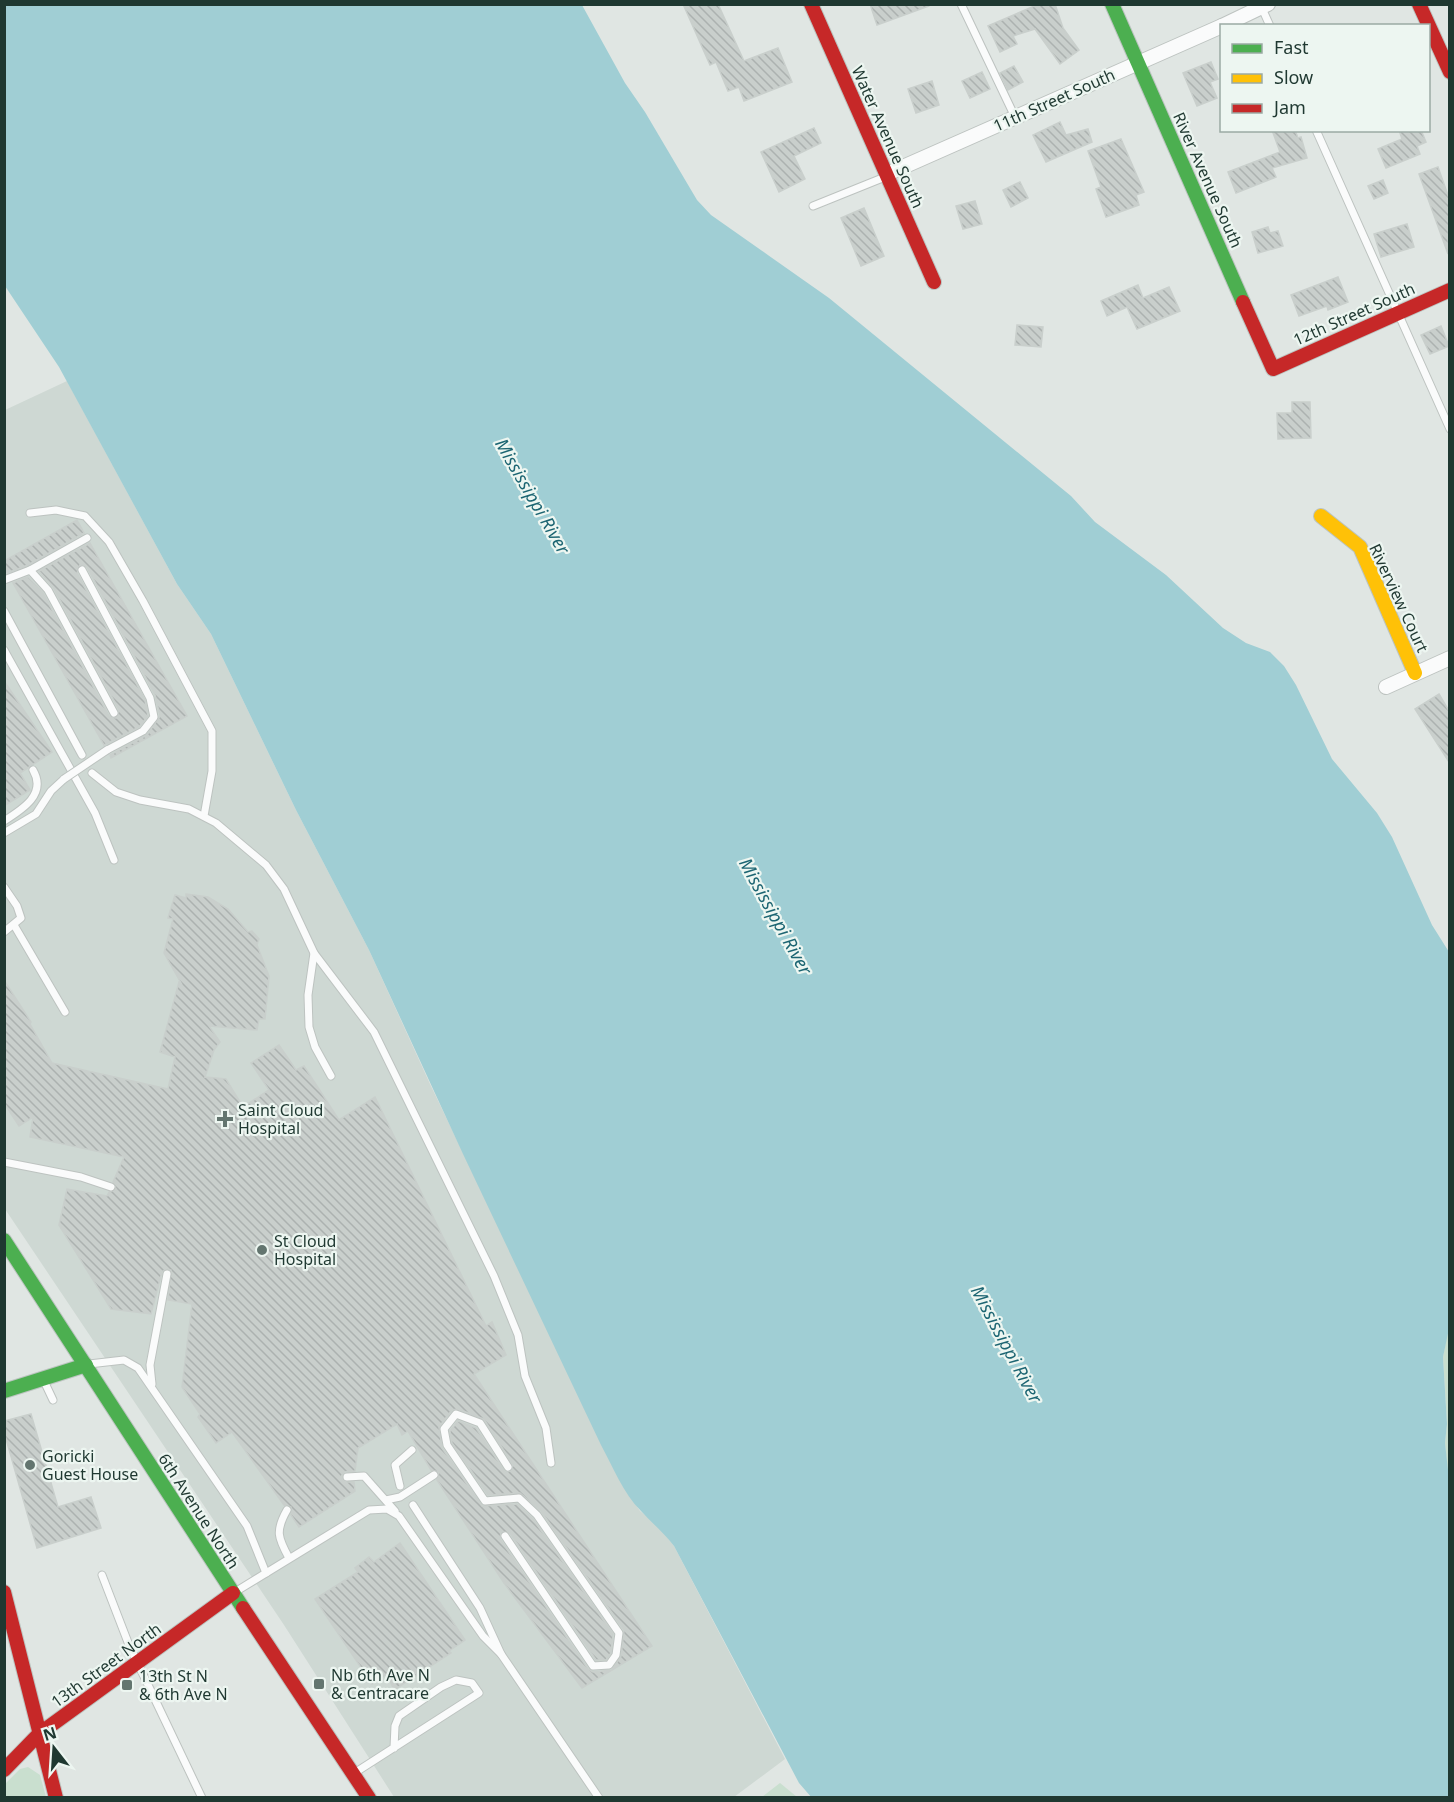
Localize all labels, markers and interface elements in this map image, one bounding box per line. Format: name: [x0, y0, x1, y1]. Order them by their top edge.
legend: [1220, 24, 1430, 132]
text: Fast: [1274, 35, 1309, 59]
street label: Water Avenue South: [847, 62, 929, 212]
street label: 11th Street South: [990, 63, 1118, 137]
text: Slow: [1274, 65, 1313, 89]
text: Jam: [1272, 95, 1306, 119]
street label: River Avenue South: [1168, 109, 1248, 251]
street label: 12th Street South: [1290, 277, 1418, 351]
water label: Mississippi River: [490, 434, 576, 559]
street label: Riverview Court: [1364, 540, 1434, 656]
water label: Mississippi River: [734, 853, 818, 979]
place label: Saint Cloud Hospital: [238, 1099, 323, 1139]
marker: Saint Cloud Hospital: [216, 1110, 234, 1128]
place label: St Cloud Hospital: [274, 1230, 336, 1270]
marker: St Cloud Hospital: [255, 1243, 269, 1257]
water label: Mississippi River: [966, 1281, 1048, 1408]
place label: Goricki Guest House: [42, 1445, 138, 1485]
street label: 6th Avenue North: [153, 1449, 245, 1573]
marker: Goricki Guest House: [23, 1458, 37, 1472]
street label: 13th Street North: [47, 1618, 165, 1712]
place label: Nb 6th Ave N & Centracare: [331, 1664, 430, 1704]
place label: 13th St N & 6th Ave N: [139, 1665, 228, 1705]
marker: Nb 6th Ave N & Centracare: [312, 1677, 326, 1691]
marker: 13th St N & 6th Ave N: [120, 1678, 134, 1692]
north arrow: [24, 1718, 84, 1778]
text: N: [40, 1721, 59, 1746]

